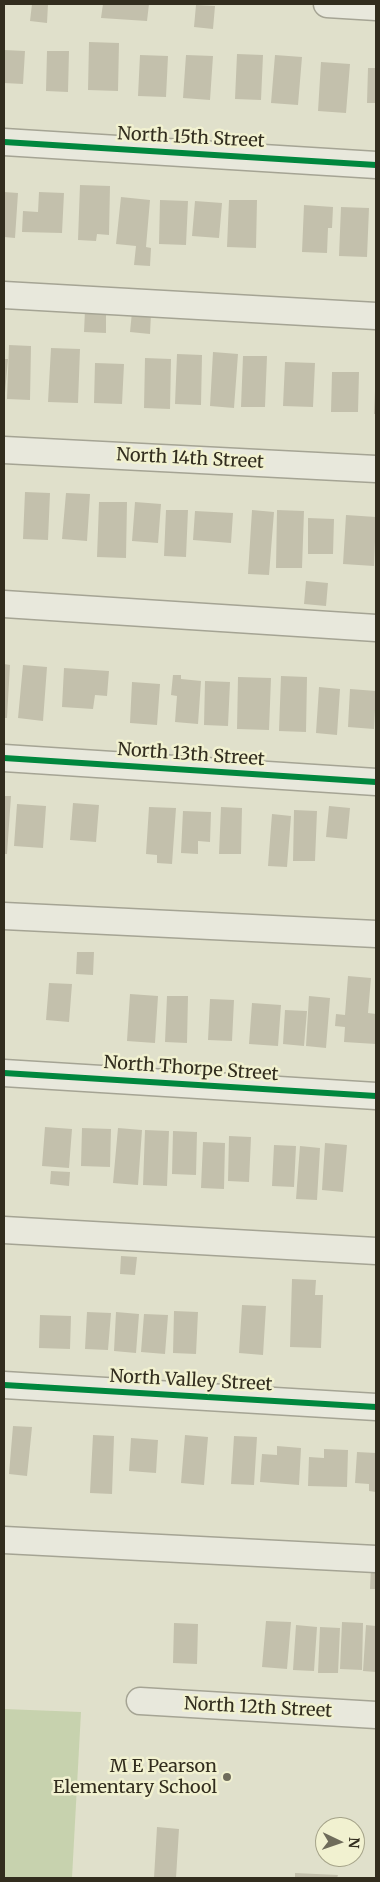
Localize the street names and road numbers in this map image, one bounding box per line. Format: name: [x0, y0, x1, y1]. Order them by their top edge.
street label: North 15th Street: [117, 123, 265, 153]
street label: North 14th Street: [116, 444, 264, 474]
street label: North 13th Street: [117, 739, 265, 771]
street label: North Thorpe Street: [103, 1052, 279, 1086]
street label: North Valley Street: [109, 1366, 273, 1396]
street label: North 12th Street: [183, 1693, 333, 1723]

